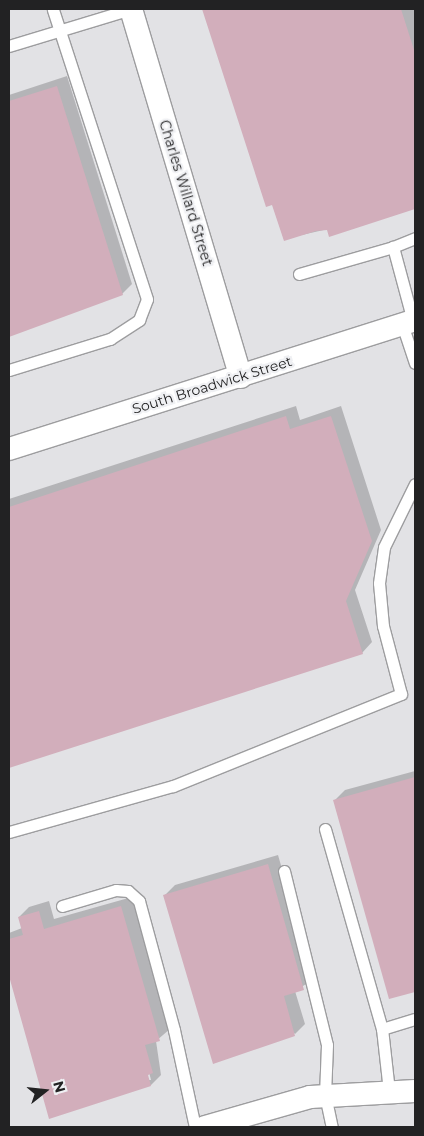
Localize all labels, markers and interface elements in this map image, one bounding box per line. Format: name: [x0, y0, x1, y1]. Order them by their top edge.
street label: Charles Willard Street: [156, 118, 216, 268]
street label: South Broadwick Street: [130, 353, 294, 417]
north arrow: [20, 1066, 70, 1116]
text: N: [49, 1079, 70, 1095]

